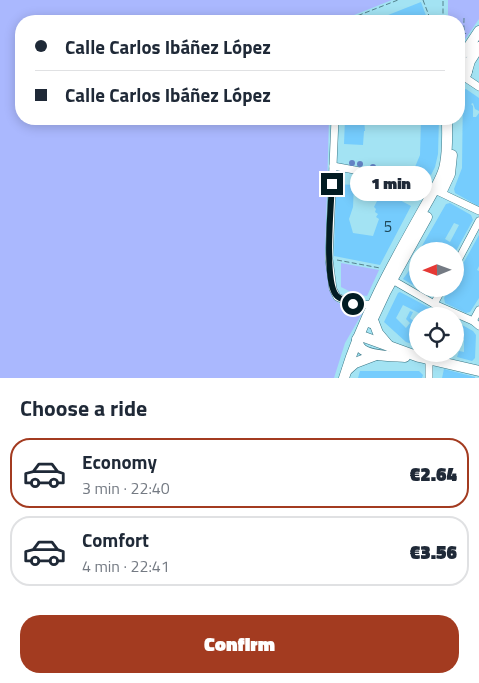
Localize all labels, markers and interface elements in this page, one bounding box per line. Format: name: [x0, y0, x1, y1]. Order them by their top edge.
text: Calle Carlos Ibáñez López: [65, 32, 271, 61]
text: Calle Carlos Ibáñez López: [65, 80, 271, 109]
callout: 1 min: [350, 166, 432, 202]
text: 1 min: [371, 171, 411, 195]
route end: [321, 173, 343, 195]
house number: 5: [384, 215, 392, 238]
north arrow: [409, 242, 464, 298]
map controls: [409, 242, 464, 362]
route start: [342, 293, 364, 315]
button: locate: [409, 307, 464, 362]
text: Choose a ride: [20, 391, 147, 425]
text: Economy: [82, 447, 157, 476]
icon: car: [22, 451, 67, 496]
text: €2.64: [410, 459, 457, 488]
text: 3 min · 22:40: [82, 476, 170, 500]
text: Comfort: [82, 525, 149, 554]
icon: car: [22, 529, 67, 574]
text: €3.56: [410, 537, 457, 566]
text: 4 min · 22:41: [82, 554, 170, 578]
button: Confirm: [20, 615, 459, 673]

